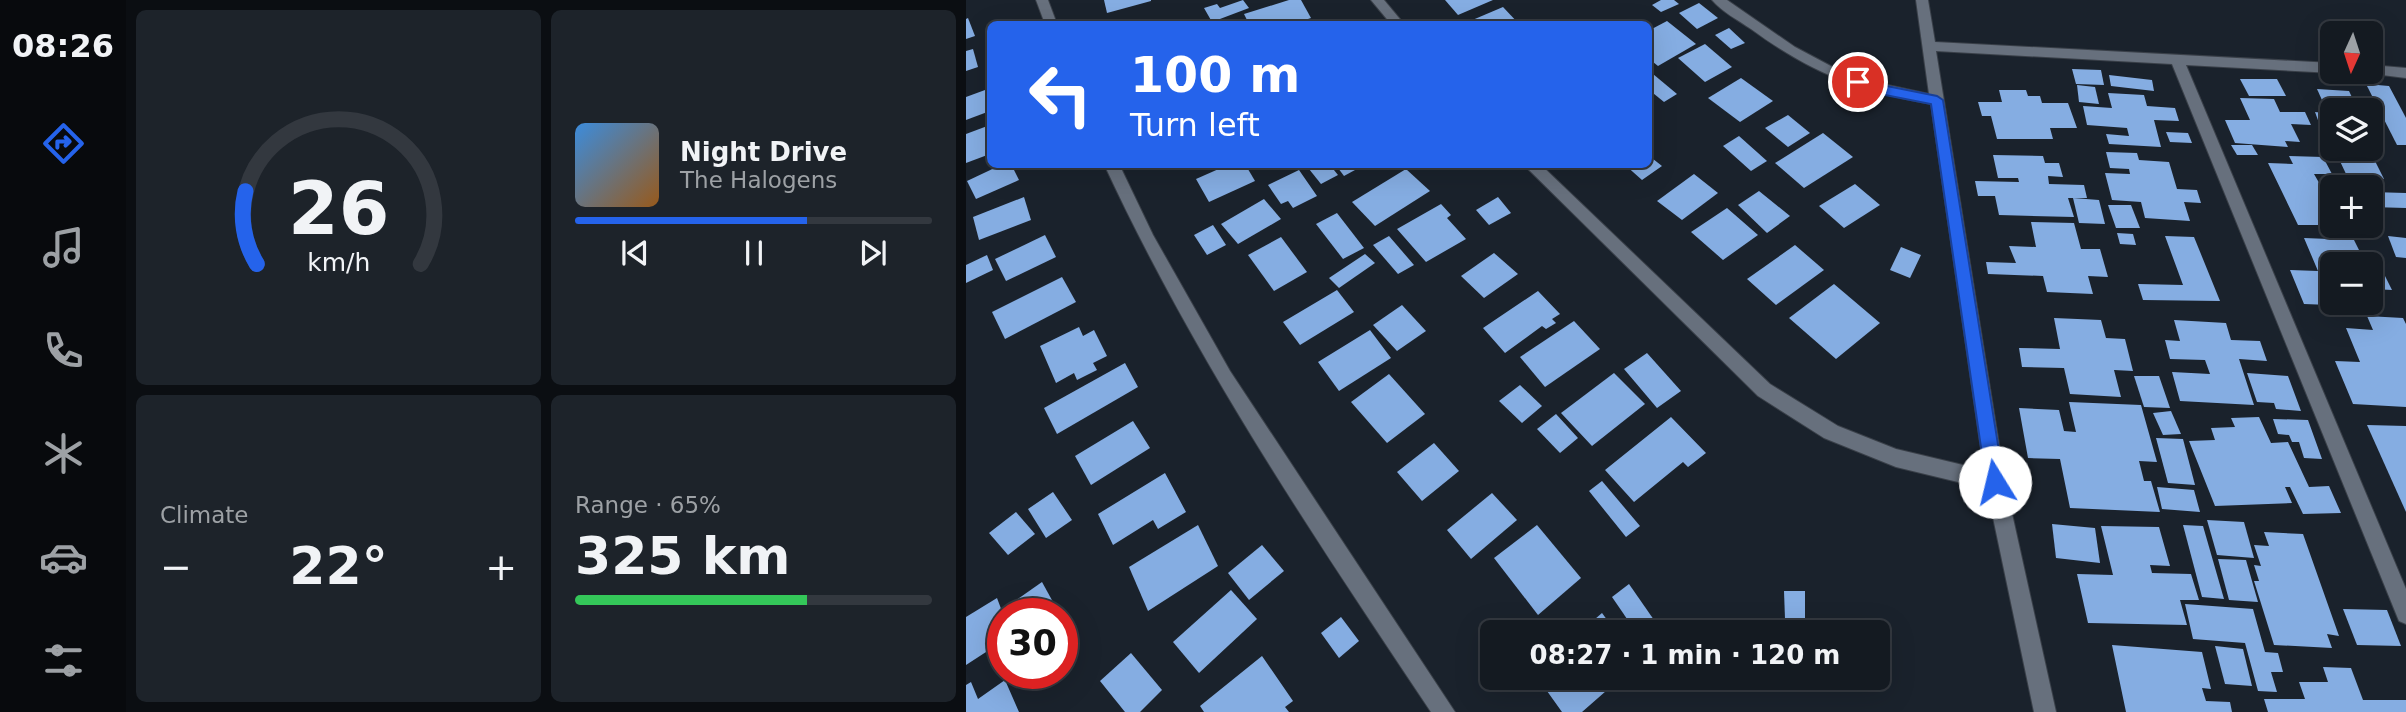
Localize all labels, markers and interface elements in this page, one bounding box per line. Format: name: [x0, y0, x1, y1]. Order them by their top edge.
north arrow: [2320, 21, 2384, 84]
map controls: [2320, 21, 2383, 315]
text: 08:26: [12, 27, 114, 65]
text: 100 m: [1130, 47, 1300, 104]
icon: left: [1015, 49, 1106, 140]
pin: [1828, 52, 1888, 112]
icon: arrive: [1839, 63, 1877, 101]
button: layers: [2320, 98, 2383, 161]
text: Turn left: [1130, 106, 1260, 144]
icon: directions: [39, 119, 88, 168]
text: Night Drive: [680, 137, 847, 167]
text: 26: [288, 166, 389, 251]
text: The Halogens: [680, 167, 837, 193]
button: +: [2320, 175, 2383, 238]
icon: music: [39, 223, 88, 272]
icon: previous: [616, 234, 654, 272]
icon: pause: [735, 234, 773, 272]
icon: next: [854, 234, 892, 272]
text: km/h: [307, 248, 370, 277]
button: −: [2320, 252, 2383, 315]
icon: phone: [39, 326, 88, 375]
icon: climate: [39, 429, 88, 478]
position arrow: [1958, 445, 2032, 519]
text: Range · 65%: [575, 492, 721, 518]
text: Climate: [160, 502, 249, 528]
text: 325 km: [575, 526, 790, 586]
icon: car: [39, 533, 88, 582]
text: 22°: [289, 536, 388, 596]
text: −: [160, 545, 192, 589]
text: +: [485, 545, 517, 589]
speed limit sign: 30: [987, 598, 1078, 689]
icon: filters: [39, 636, 88, 685]
text: 08:27 · 1 min · 120 m: [1530, 640, 1840, 670]

